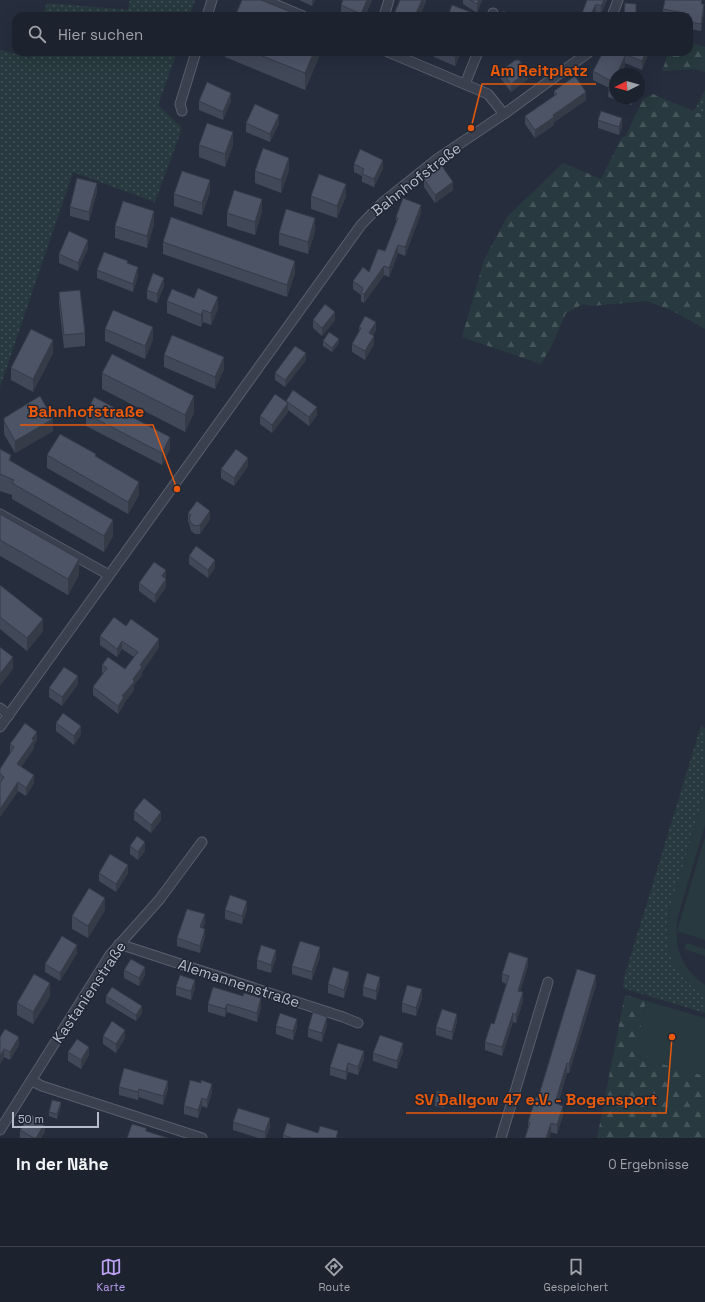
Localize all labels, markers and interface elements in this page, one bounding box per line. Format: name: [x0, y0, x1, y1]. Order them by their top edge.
search box: [12, 12, 693, 56]
icon: search: [26, 23, 48, 45]
text: Hier suchen: [58, 25, 143, 44]
callout: Am Reitplatz: [482, 56, 596, 84]
text: Am Reitplatz: [490, 60, 588, 81]
north arrow: [609, 68, 645, 104]
street label: Bahnhofstraße: [367, 138, 465, 220]
callout: Bahnhofstraße: [20, 397, 153, 425]
text: Bahnhofstraße: [28, 401, 144, 422]
street label: Kastanienstraße: [48, 937, 130, 1047]
street label: Alemannenstraße: [176, 954, 302, 1012]
callout: SV Dallgow 47 e.V. - Bogensport: [406, 1085, 666, 1113]
text: SV Dallgow 47 e.V. - Bogensport: [415, 1089, 657, 1110]
scale bar: [12, 1110, 99, 1129]
text: 50 m: [18, 1112, 44, 1126]
text: In der Nähe: [16, 1153, 108, 1175]
text: 0 Ergebnisse: [608, 1156, 689, 1173]
tab: Karte: [97, 1256, 125, 1294]
tab: Route: [318, 1256, 350, 1294]
tab: Gespeichert: [543, 1256, 608, 1294]

